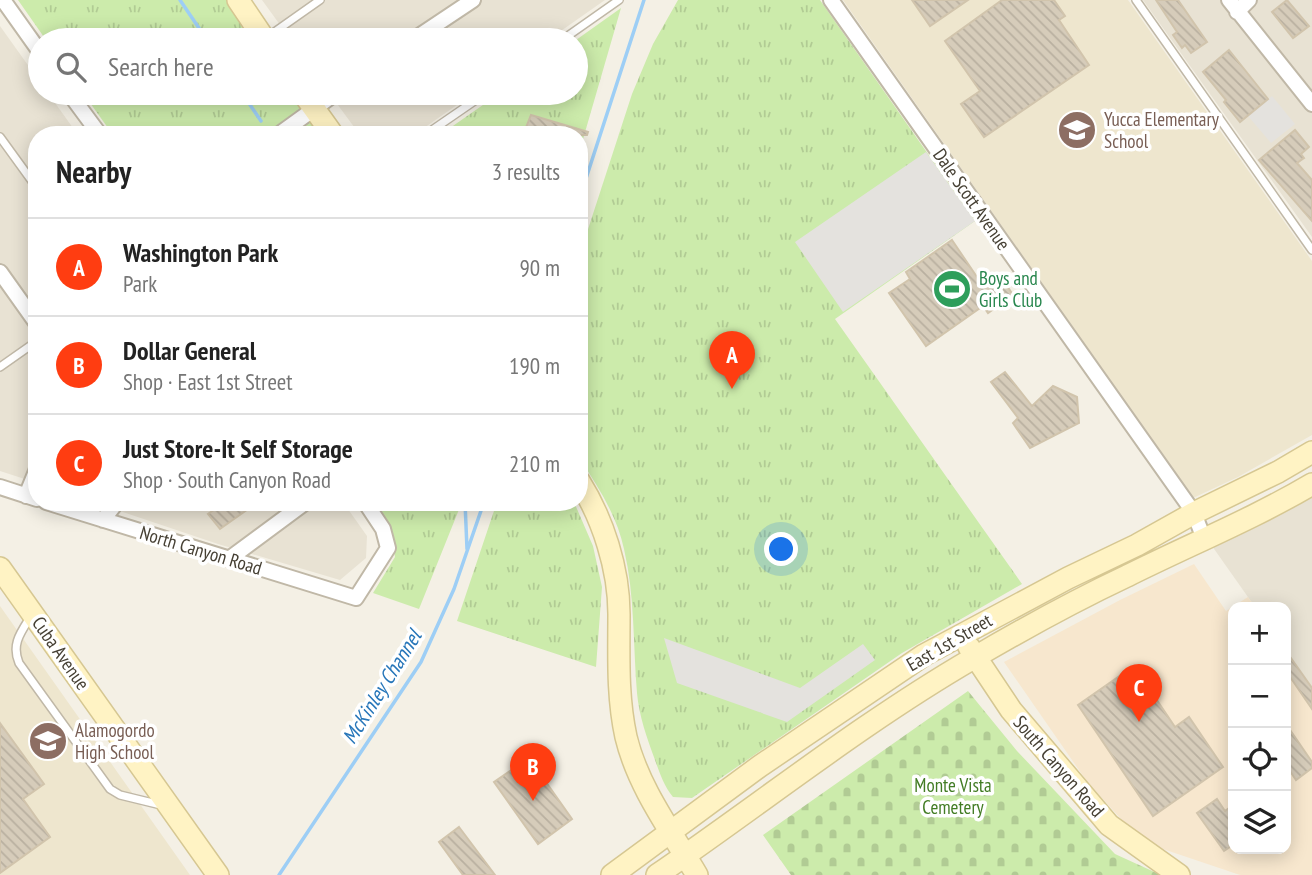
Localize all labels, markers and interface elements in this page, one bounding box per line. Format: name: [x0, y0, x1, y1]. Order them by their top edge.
search box: [28, 28, 588, 105]
icon: search: [52, 48, 90, 86]
text: Search here: [108, 50, 214, 83]
place label: Yucca Elementary School: [1104, 107, 1220, 153]
school or university icon: Yucca Elementary School: [1056, 109, 1098, 151]
street label: Dale Scott Avenue: [928, 144, 1016, 255]
text: Nearby: [56, 152, 131, 191]
text: 3 results: [492, 157, 560, 186]
text: Washington Park: [123, 236, 278, 269]
text: A: [73, 253, 85, 282]
text: 90 m: [519, 253, 560, 282]
place label: Boys and Girls Club: [979, 266, 1042, 312]
sports icon: Boys and Girls Club: [931, 268, 973, 310]
text: Park: [123, 269, 157, 298]
pin: A: [709, 331, 755, 389]
text: Dollar General: [123, 334, 256, 367]
text: B: [73, 351, 85, 380]
text: 190 m: [509, 351, 560, 380]
text: Shop · East 1st Street: [123, 367, 293, 396]
text: Just Store-It Self Storage: [123, 432, 353, 465]
text: C: [74, 449, 84, 478]
text: 210 m: [509, 449, 560, 478]
text: Shop · South Canyon Road: [123, 465, 331, 494]
street label: North Canyon Road: [137, 520, 265, 580]
your location: [764, 532, 798, 566]
map controls: [1228, 602, 1291, 854]
button: +: [1228, 602, 1291, 665]
street label: East 1st Street: [902, 607, 997, 676]
street label: Cuba Avenue: [27, 612, 95, 694]
water label: McKinley Channel: [336, 623, 428, 749]
pin: C: [1116, 664, 1162, 722]
button: −: [1228, 665, 1291, 728]
street label: South Canyon Road: [1008, 710, 1110, 822]
place label: Alamogordo High School: [75, 718, 155, 764]
school or university icon: Alamogordo High School: [27, 720, 69, 762]
button: locate: [1228, 728, 1291, 791]
pin: B: [510, 743, 556, 801]
park label: Monte Vista Cemetery: [914, 773, 992, 819]
button: layers: [1228, 791, 1291, 854]

